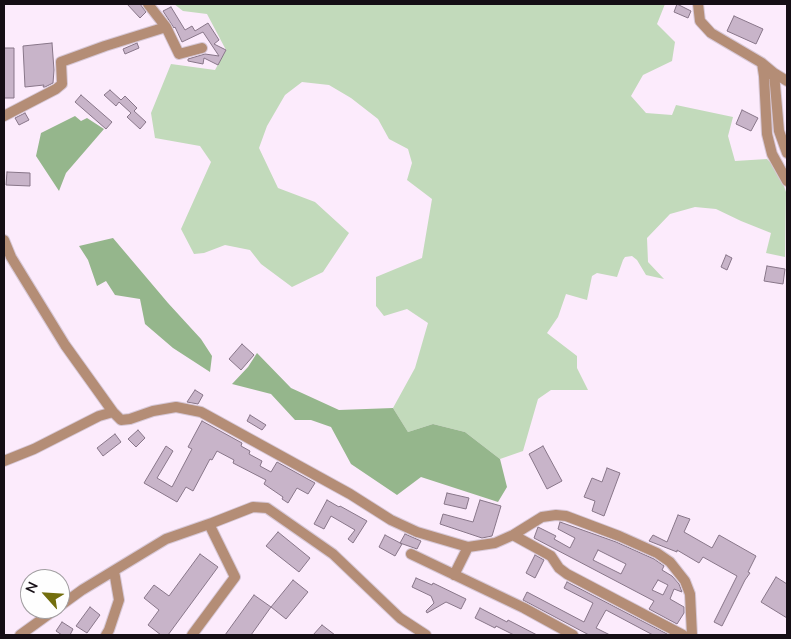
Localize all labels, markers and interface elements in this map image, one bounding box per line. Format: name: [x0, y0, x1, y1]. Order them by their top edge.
north arrow: [20, 569, 70, 619]
text: N: [21, 579, 43, 597]

